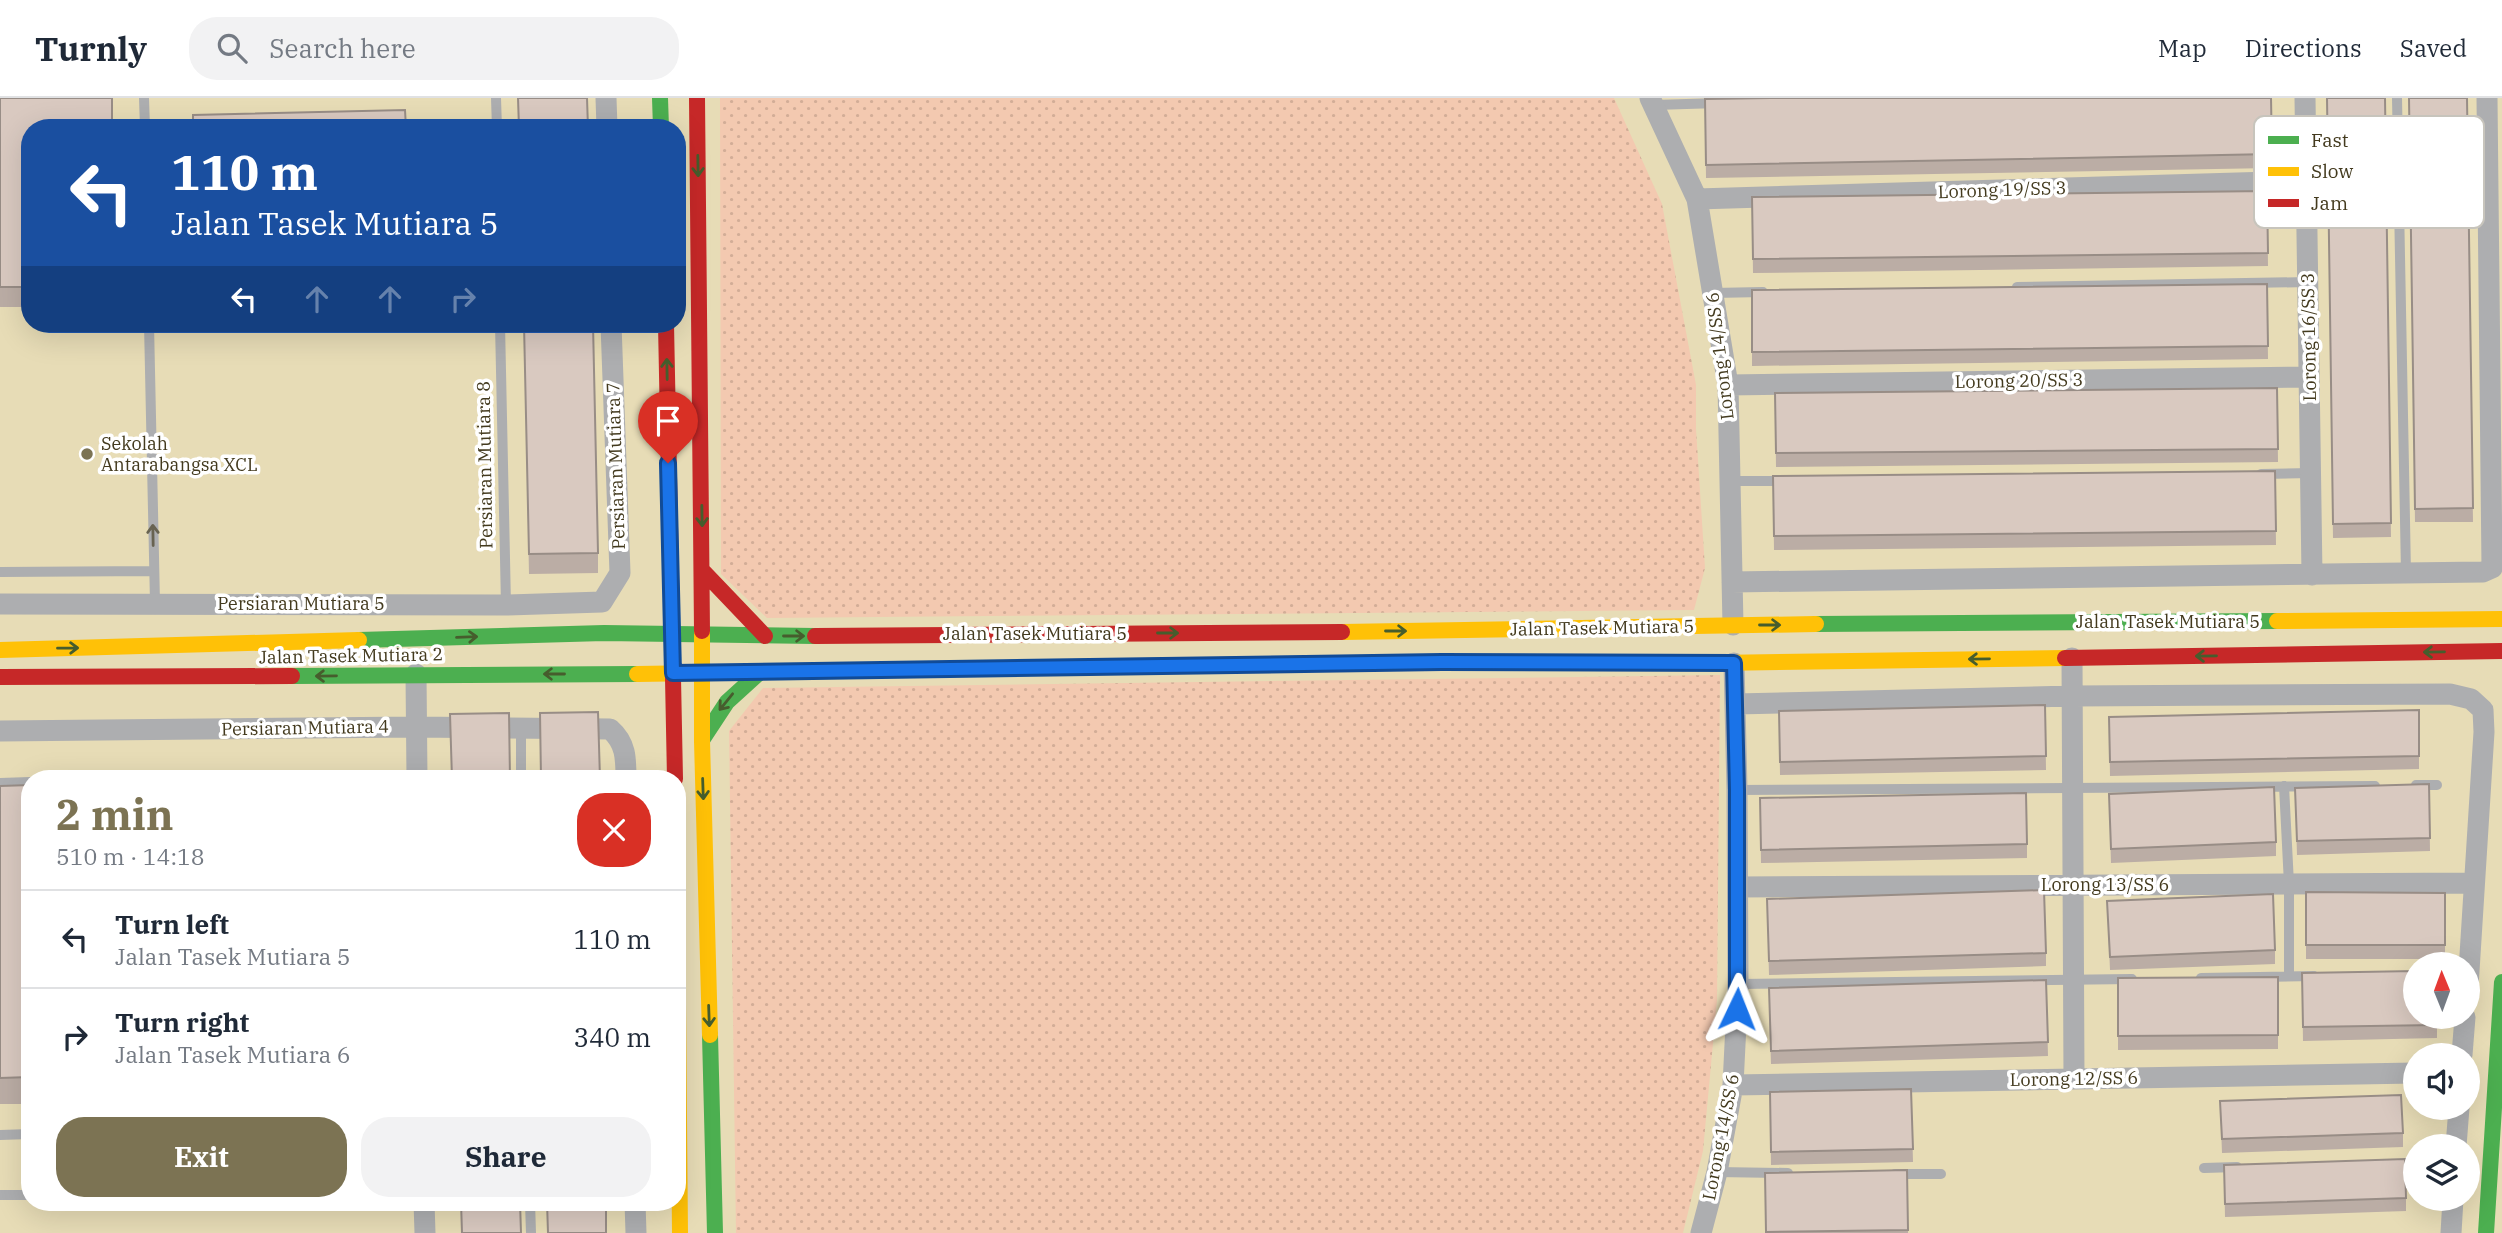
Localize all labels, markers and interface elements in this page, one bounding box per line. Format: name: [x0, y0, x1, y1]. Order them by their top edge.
search box: [189, 17, 679, 80]
text: Turnly: [35, 27, 147, 70]
icon: search: [213, 29, 251, 67]
text: Search here: [269, 31, 416, 65]
text: Map: [2158, 32, 2207, 64]
text: Directions: [2245, 32, 2362, 64]
text: Saved: [2400, 32, 2467, 64]
legend: [2254, 116, 2484, 228]
text: Fast: [2311, 128, 2349, 152]
text: 110 m: [171, 140, 318, 203]
icon: left: [56, 147, 147, 238]
one-way arrow: [691, 154, 704, 177]
text: Slow: [2311, 159, 2353, 183]
street label: Lorong 19/SS 3: [1937, 176, 2067, 203]
text: Jam: [2311, 191, 2348, 215]
text: Jalan Tasek Mutiara 5: [171, 202, 499, 244]
street label: Lorong 16/SS 3: [2296, 273, 2321, 401]
icon: left: [225, 280, 263, 318]
icon: ahead: [298, 280, 336, 318]
icon: ahead: [371, 280, 409, 318]
icon: right: [444, 280, 482, 318]
street label: Lorong 14/SS 6: [1700, 291, 1739, 421]
one-way arrow: [660, 358, 674, 381]
street label: Lorong 20/SS 3: [1955, 368, 2083, 393]
street label: Persiaran Mutiara 8: [472, 381, 497, 549]
street label: Persiaran Mutiara 7: [601, 382, 630, 550]
pin: [638, 391, 698, 463]
icon: arrive: [649, 402, 687, 440]
place label: Sekolah Antarabangsa XCL: [101, 432, 258, 476]
marker: Sekolah Antarabangsa XCL: [79, 446, 95, 462]
one-way arrow: [695, 504, 709, 527]
one-way arrow: [147, 524, 160, 547]
street label: Persiaran Mutiara 5: [217, 592, 385, 615]
street label: Jalan Tasek Mutiara 5: [2076, 610, 2260, 633]
street label: Jalan Tasek Mutiara 5: [1510, 614, 1694, 641]
one-way arrow: [1758, 618, 1781, 631]
street label: Jalan Tasek Mutiara 5: [943, 622, 1127, 645]
one-way arrow: [1384, 624, 1407, 638]
one-way arrow: [1157, 626, 1180, 640]
one-way arrow: [782, 629, 805, 643]
one-way arrow: [455, 630, 478, 644]
one-way arrow: [56, 641, 79, 655]
street label: Jalan Tasek Mutiara 2: [259, 642, 443, 669]
one-way arrow: [2423, 646, 2446, 659]
one-way arrow: [2195, 649, 2218, 663]
one-way arrow: [1968, 652, 1991, 666]
one-way arrow: [542, 667, 565, 681]
one-way arrow: [315, 669, 338, 682]
one-way arrow: [719, 693, 734, 711]
street label: Persiaran Mutiara 4: [221, 715, 389, 740]
one-way arrow: [697, 777, 710, 800]
text: 2 min: [56, 787, 174, 842]
button: close: [577, 793, 651, 867]
text: 510 m · 14:18: [56, 841, 205, 871]
street label: Lorong 13/SS 6: [2041, 873, 2169, 896]
text: Turn left: [115, 907, 229, 941]
icon: left: [56, 920, 94, 958]
text: 110 m: [573, 922, 651, 956]
text: Jalan Tasek Mutiara 5: [115, 941, 351, 971]
north arrow: [2403, 952, 2480, 1029]
map controls: [2403, 952, 2480, 1211]
position arrow: [1700, 972, 1774, 1046]
text: Turn right: [115, 1005, 249, 1039]
one-way arrow: [703, 1005, 716, 1028]
icon: right: [56, 1018, 94, 1056]
text: 340 m: [573, 1020, 651, 1054]
text: Jalan Tasek Mutiara 6: [115, 1039, 351, 1069]
button: sound: [2403, 1043, 2480, 1120]
street label: Lorong 12/SS 6: [2010, 1066, 2138, 1091]
street label: Lorong 14/SS 6: [1697, 1072, 1744, 1202]
button: Exit: [56, 1117, 347, 1197]
button: Share: [361, 1117, 651, 1197]
button: layers: [2403, 1134, 2480, 1211]

